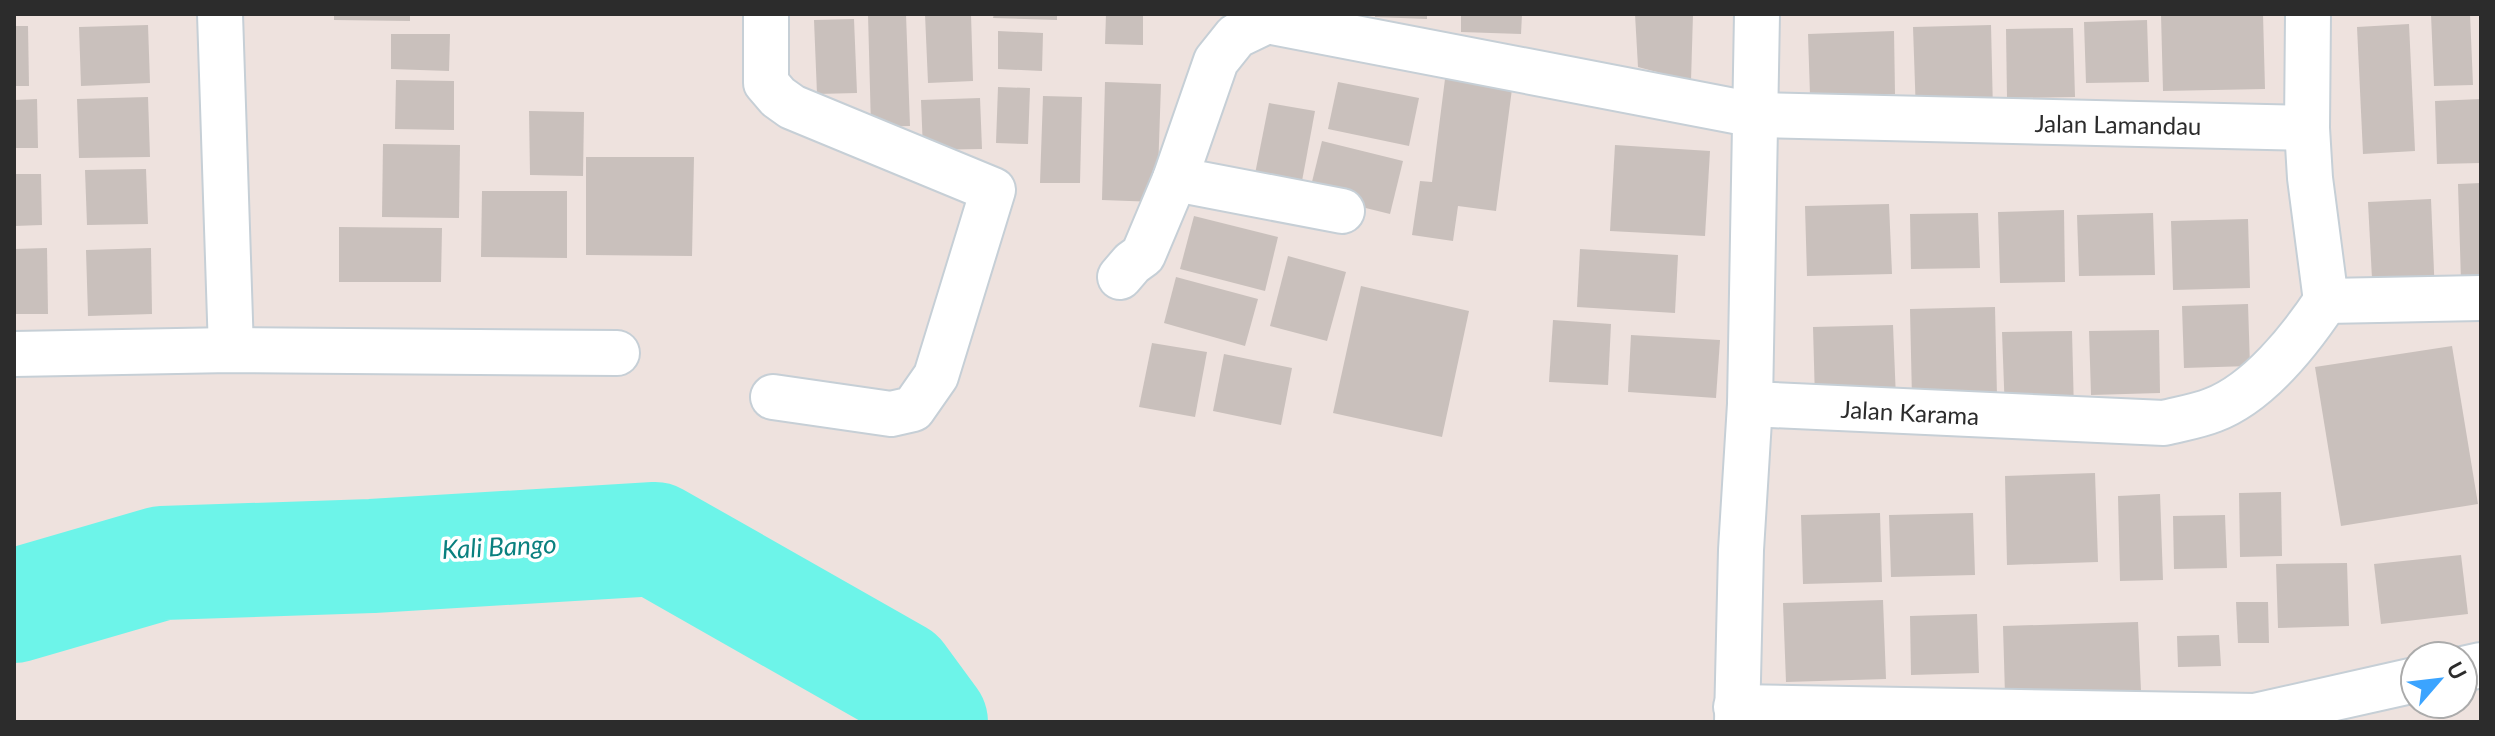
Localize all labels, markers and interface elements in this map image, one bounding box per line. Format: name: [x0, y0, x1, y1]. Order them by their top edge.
street label: Jalan Lamandau: [2034, 108, 2202, 140]
street label: Jalan Karama: [1840, 394, 1980, 430]
water label: Kali Bango: [441, 527, 557, 565]
north arrow: [2399, 640, 2479, 720]
text: U: [2441, 657, 2473, 684]

